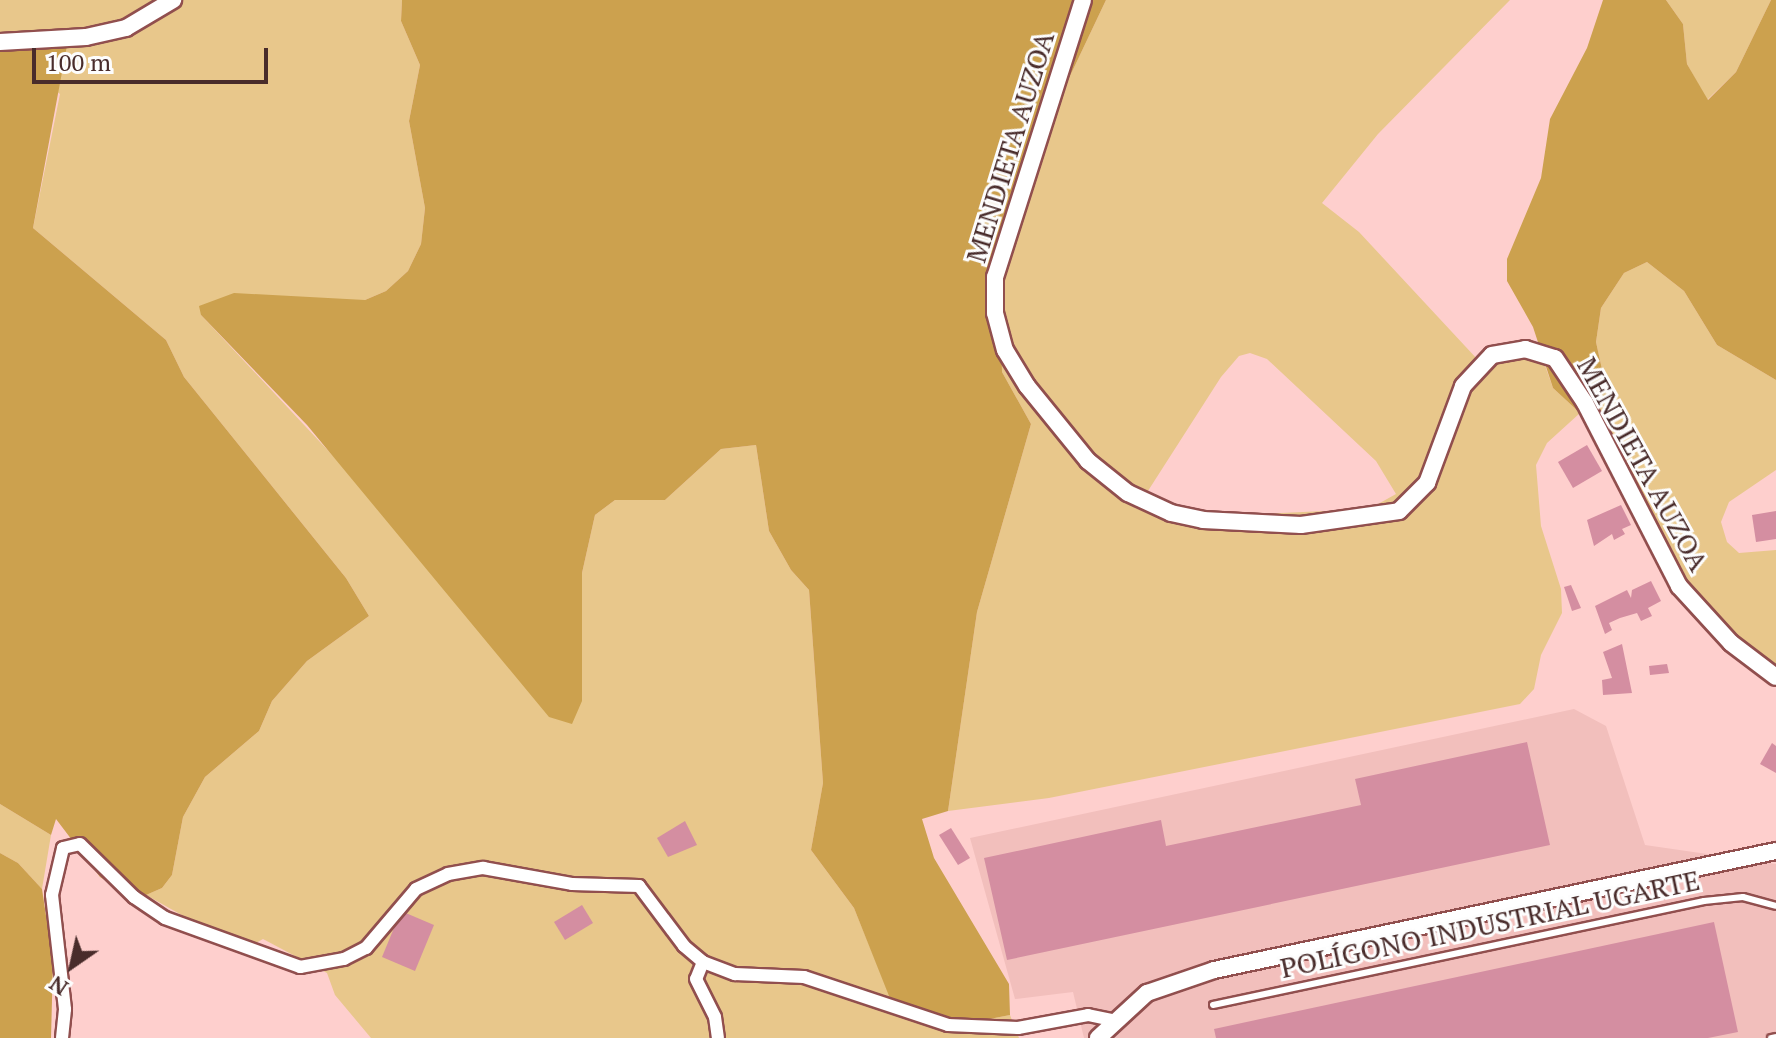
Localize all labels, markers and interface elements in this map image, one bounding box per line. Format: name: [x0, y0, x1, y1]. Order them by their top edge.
street label: MENDIETA AUZOA: [959, 27, 1061, 267]
scale bar: [36, 32, 272, 82]
text: 100 m: [46, 46, 111, 78]
street label: MENDIETA AUZOA: [1570, 351, 1716, 577]
street label: POLÍGONO INDUSTRIAL UGARTE: [1277, 863, 1703, 985]
north arrow: [32, 926, 112, 1006]
text: N: [43, 970, 73, 1003]

